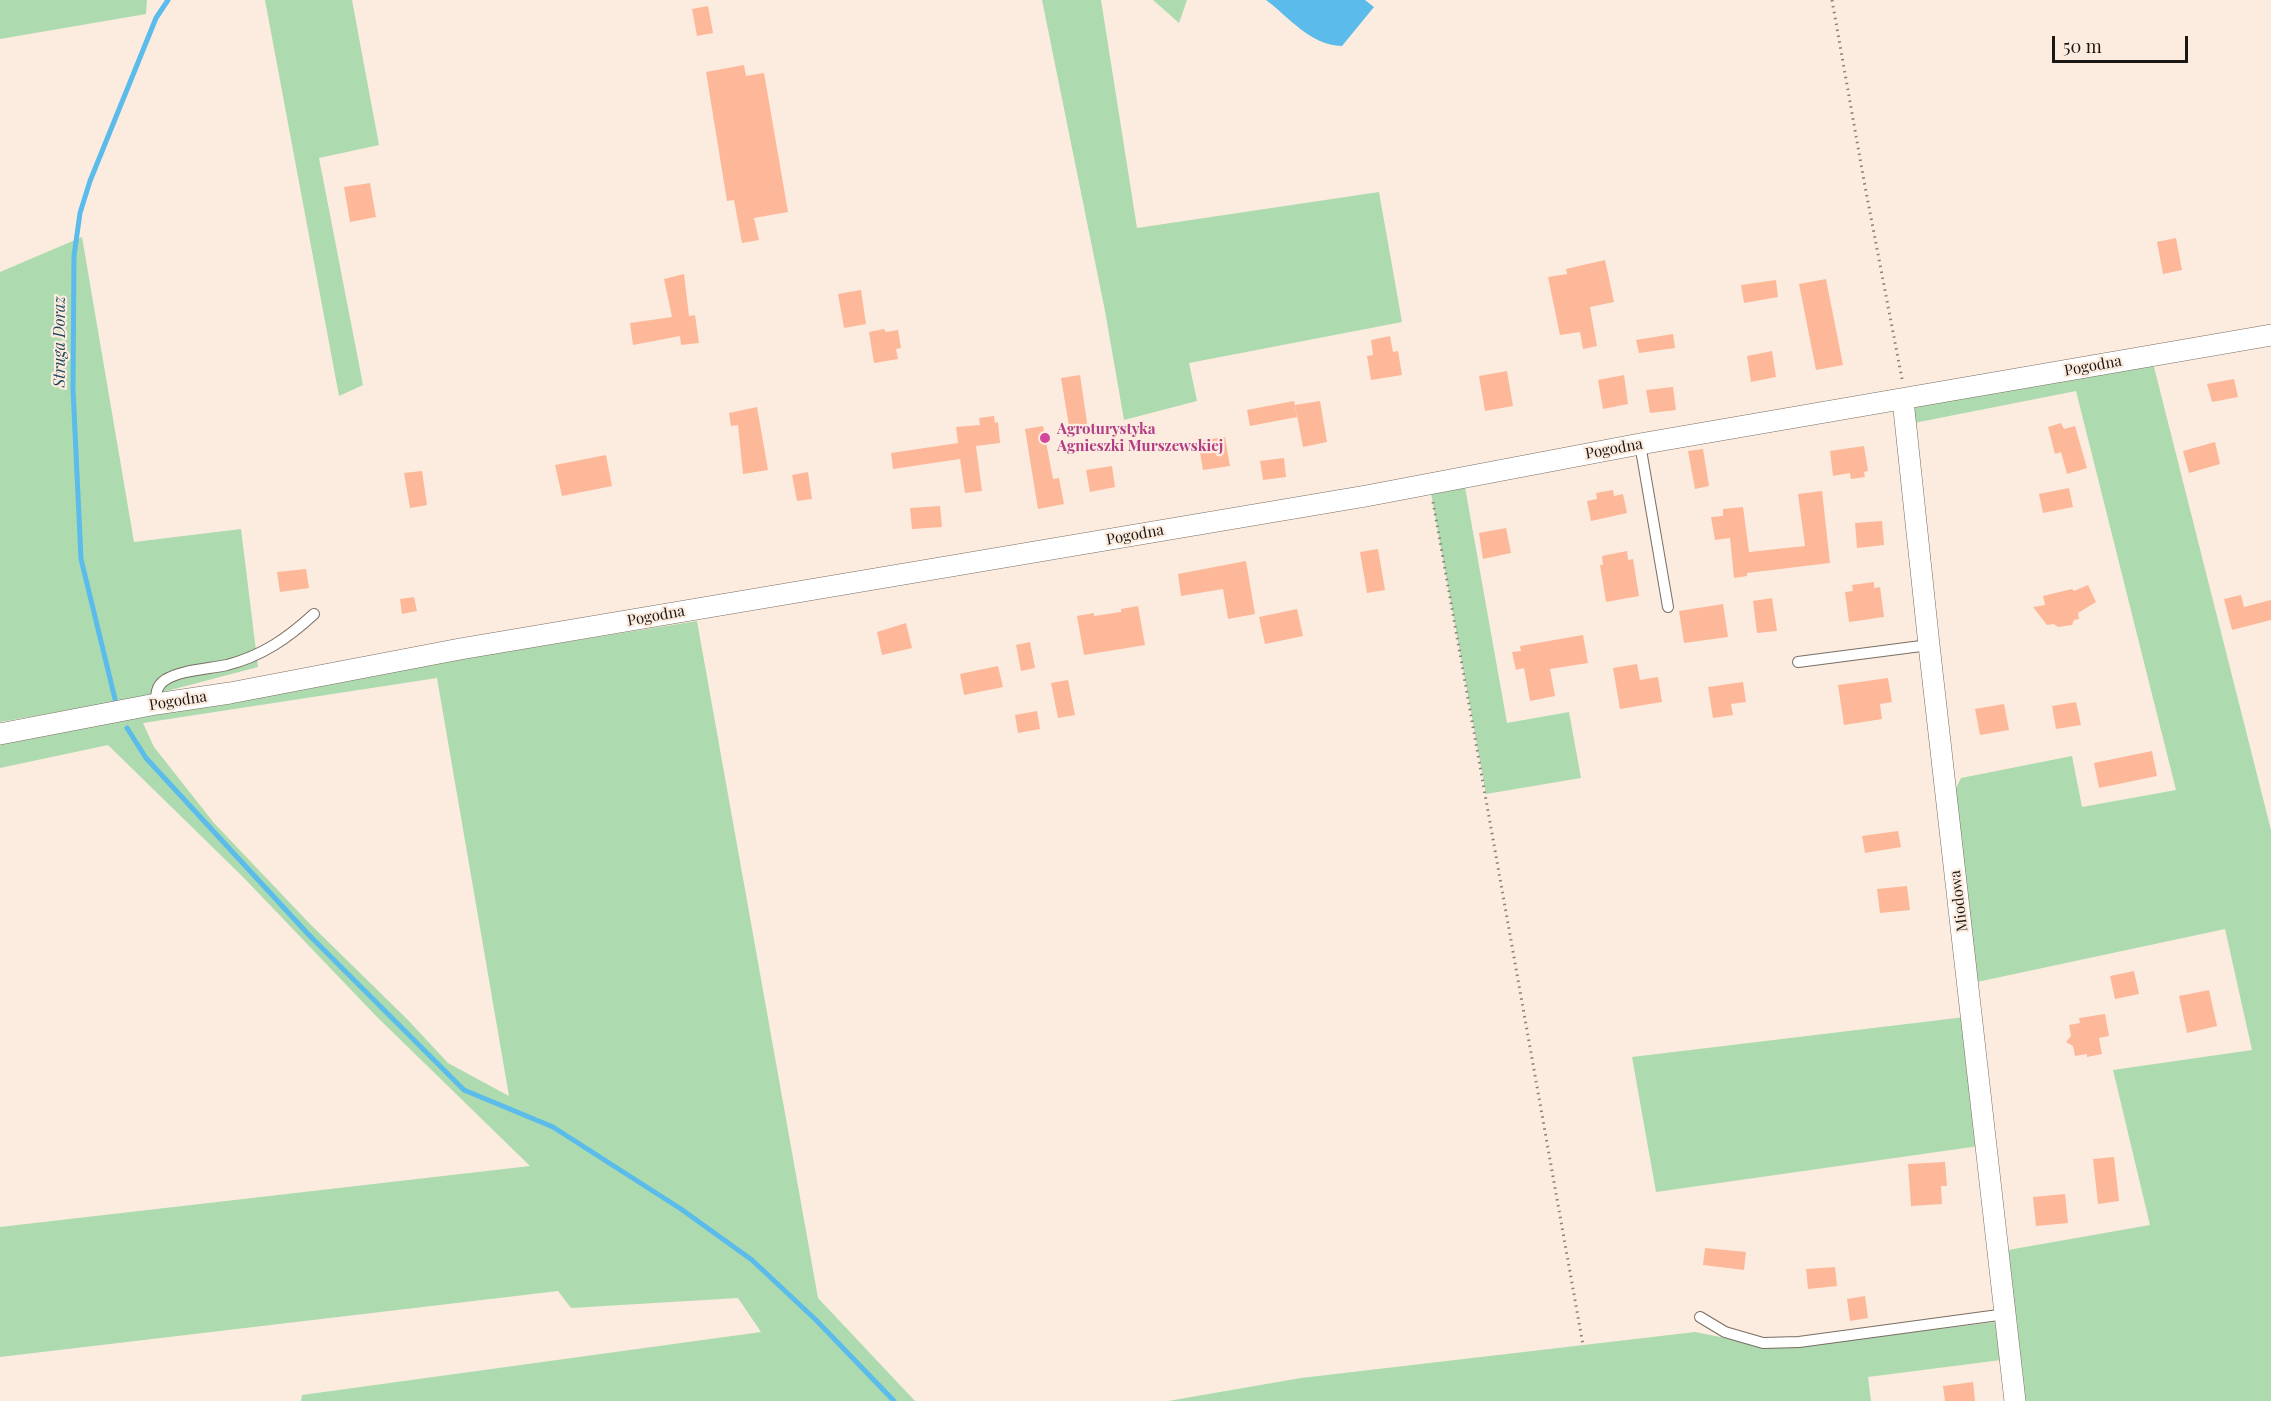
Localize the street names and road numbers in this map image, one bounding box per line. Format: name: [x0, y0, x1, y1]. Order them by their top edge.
street label: Pogodna: [2063, 352, 2123, 380]
street label: Pogodna: [1584, 435, 1644, 463]
street label: Pogodna: [1105, 521, 1165, 549]
street label: Pogodna: [626, 602, 686, 630]
street label: Pogodna: [148, 688, 208, 714]
street label: Miodowa: [1946, 869, 1972, 933]

